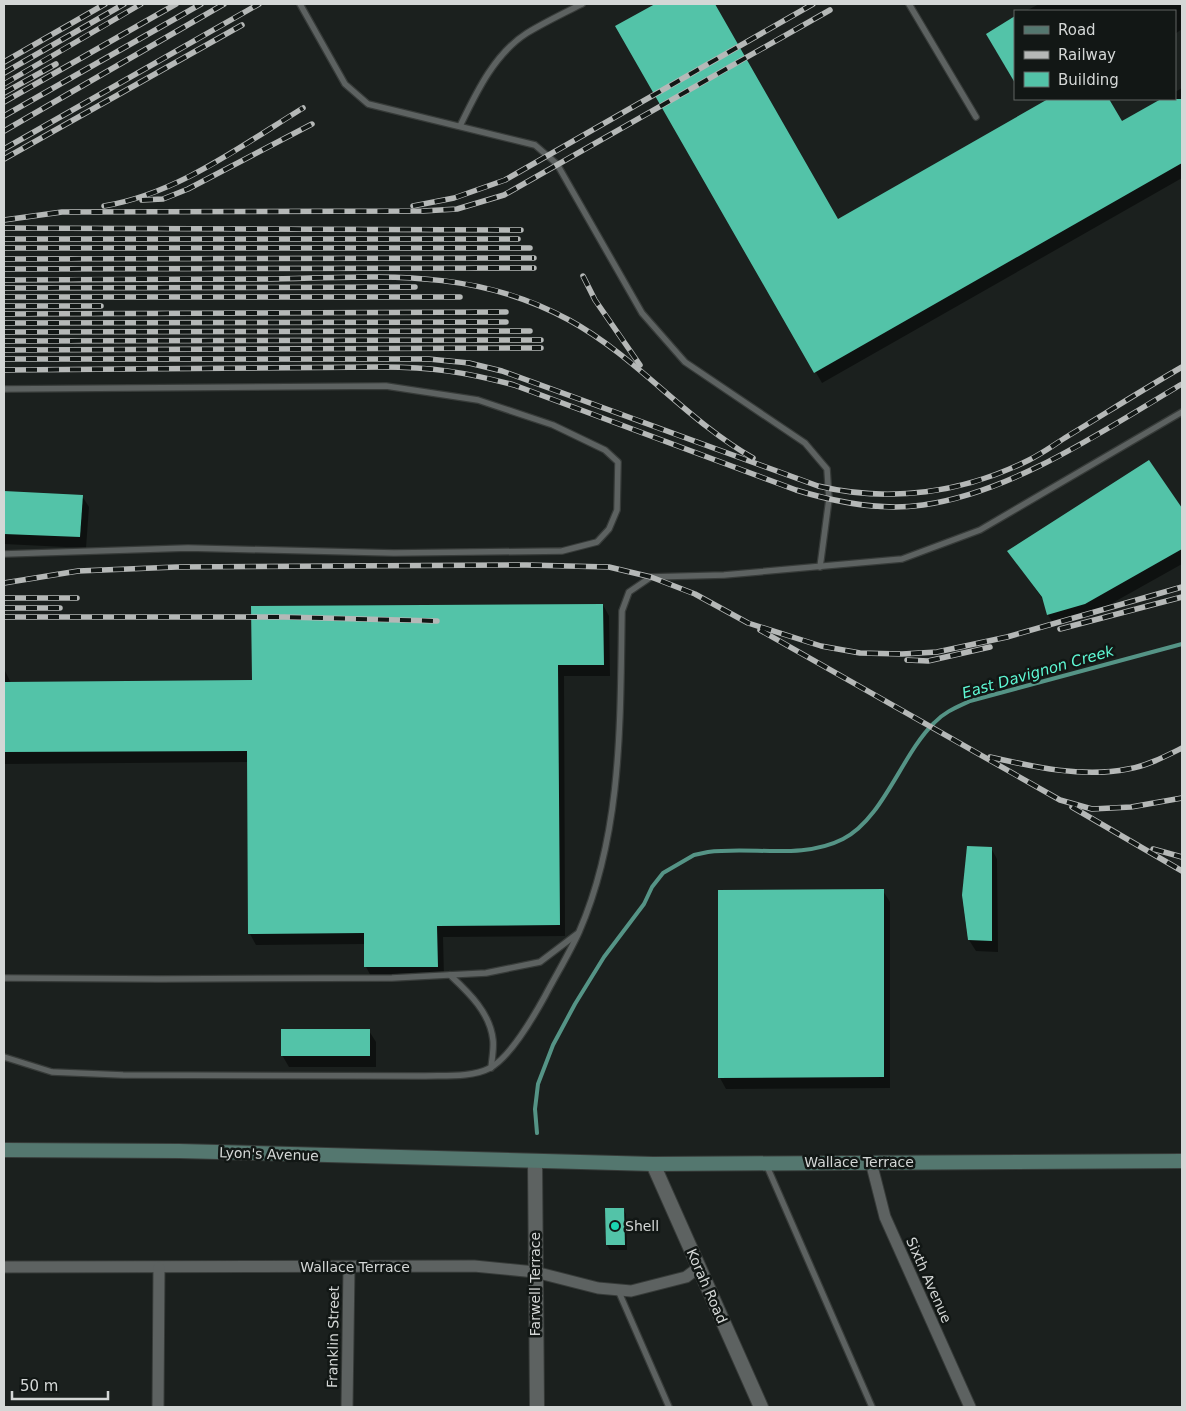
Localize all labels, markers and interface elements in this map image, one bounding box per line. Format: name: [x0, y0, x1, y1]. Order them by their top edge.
legend: [1014, 10, 1176, 100]
text: Road: [1058, 21, 1096, 39]
text: Railway: [1058, 46, 1116, 64]
text: Building: [1058, 71, 1119, 89]
water label: East Davignon Creek: [960, 641, 1117, 702]
street label: Lyon's Avenue: [219, 1144, 319, 1164]
street label: Wallace Terrace: [804, 1154, 914, 1170]
place label: Shell: [625, 1218, 659, 1234]
marker: Shell: [609, 1220, 621, 1232]
street label: Farwell Terrace: [527, 1232, 543, 1336]
street label: Sixth Avenue: [903, 1235, 955, 1325]
street label: Korah Road: [683, 1246, 731, 1326]
street label: Wallace Terrace: [300, 1259, 410, 1275]
street label: Franklin Street: [324, 1285, 342, 1388]
scale bar: [12, 1368, 109, 1400]
text: 50 m: [20, 1377, 58, 1395]

